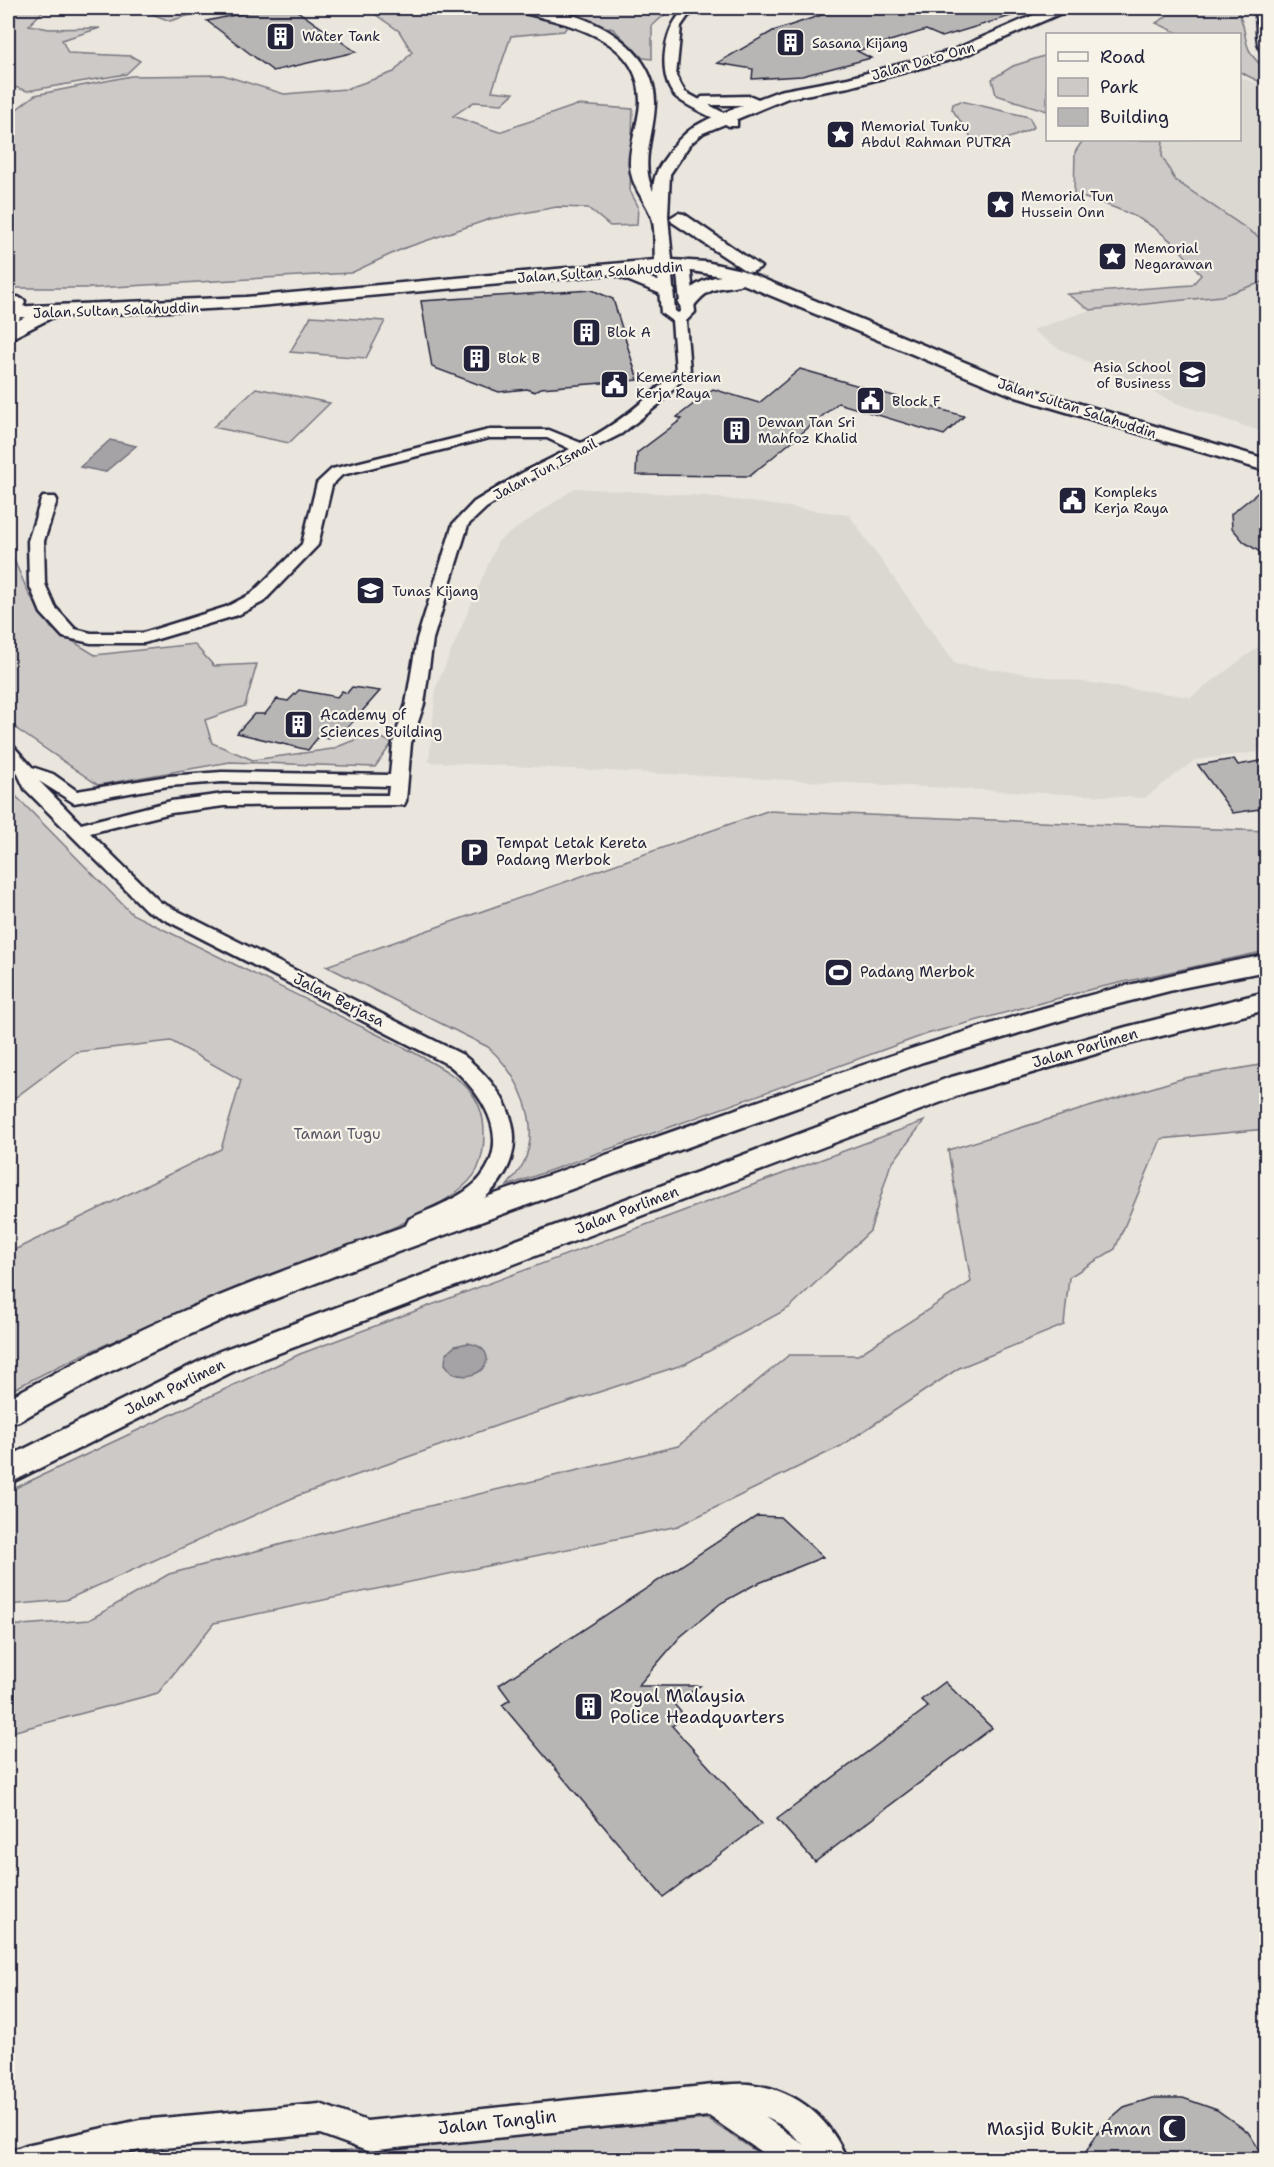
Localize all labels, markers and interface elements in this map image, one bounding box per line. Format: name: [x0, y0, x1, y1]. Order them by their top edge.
building icon: Water Tank: [265, 20, 297, 52]
place label: Water Tank: [302, 27, 380, 45]
building icon: Sasana Kijang: [775, 27, 807, 59]
legend: [1046, 33, 1241, 141]
place label: Sasana Kijang: [812, 34, 908, 52]
street label: Jalan Dato Onn: [869, 38, 977, 84]
text: Road: [1100, 45, 1145, 69]
text: Park: [1100, 75, 1139, 99]
text: Building: [1100, 105, 1169, 129]
place label: Memorial Tunku Abdul Rahman PUTRA: [861, 117, 1011, 151]
place icon: Memorial Tunku Abdul Rahman PUTRA: [824, 118, 856, 150]
place label: Memorial Tun Hussein Onn: [1021, 187, 1114, 221]
place icon: Memorial Tun Hussein Onn: [984, 188, 1016, 220]
place label: Memorial Negarawan: [1134, 239, 1213, 273]
place icon: Memorial Negarawan: [1097, 240, 1129, 272]
street label: Jalan Sultan Salahuddin: [516, 257, 684, 287]
street label: Jalan Sultan Salahuddin: [33, 298, 200, 322]
building icon: Blok A: [570, 316, 602, 348]
place label: Blok A: [607, 323, 651, 341]
building icon: Blok B: [461, 342, 493, 374]
place label: Blok B: [498, 349, 540, 367]
place label: Asia School of Business: [1093, 358, 1172, 392]
school or university icon: Asia School of Business: [1176, 359, 1208, 391]
place label: Kementerian Kerja Raya: [636, 368, 721, 402]
public building icon: Kementerian Kerja Raya: [599, 369, 631, 401]
street label: Jalan Sultan Salahuddin: [995, 374, 1159, 442]
public building icon: Block F: [855, 385, 887, 417]
place label: Block F: [892, 392, 941, 410]
place label: Dewan Tan Sri Mahfoz Khalid: [758, 413, 858, 447]
building icon: Dewan Tan Sri Mahfoz Khalid: [721, 414, 753, 446]
street label: Jalan Tun Ismail: [490, 434, 600, 504]
place label: Kompleks Kerja Raya: [1094, 483, 1168, 517]
public building icon: Kompleks Kerja Raya: [1057, 484, 1089, 516]
school or university icon: Tunas Kijang: [355, 575, 387, 607]
place label: Tunas Kijang: [392, 582, 478, 600]
place label: Academy of Sciences Building: [320, 705, 442, 742]
building icon: Academy of Sciences Building: [283, 708, 315, 740]
place label: Tempat Letak Kereta Padang Merbok: [496, 833, 647, 870]
parking icon: Tempat Letak Kereta Padang Merbok: [459, 836, 491, 868]
sports icon: Padang Merbok: [823, 956, 855, 988]
place label: Padang Merbok: [860, 962, 975, 982]
street label: Jalan Berjasa: [290, 968, 389, 1032]
street label: Jalan Parlimen: [1030, 1023, 1140, 1073]
park label: Taman Tugu: [293, 1124, 381, 1144]
street label: Jalan Parlimen: [573, 1181, 681, 1239]
street label: Jalan Parlimen: [122, 1354, 228, 1420]
place label: Royal Malaysia Police Headquarters: [610, 1684, 785, 1729]
building icon: Royal Malaysia Police Headquarters: [573, 1690, 605, 1722]
street label: Jalan Tanglin: [437, 2104, 557, 2140]
mosque icon: Masjid Bukit Aman: [1156, 2113, 1188, 2145]
place label: Masjid Bukit Aman: [987, 2117, 1151, 2141]

